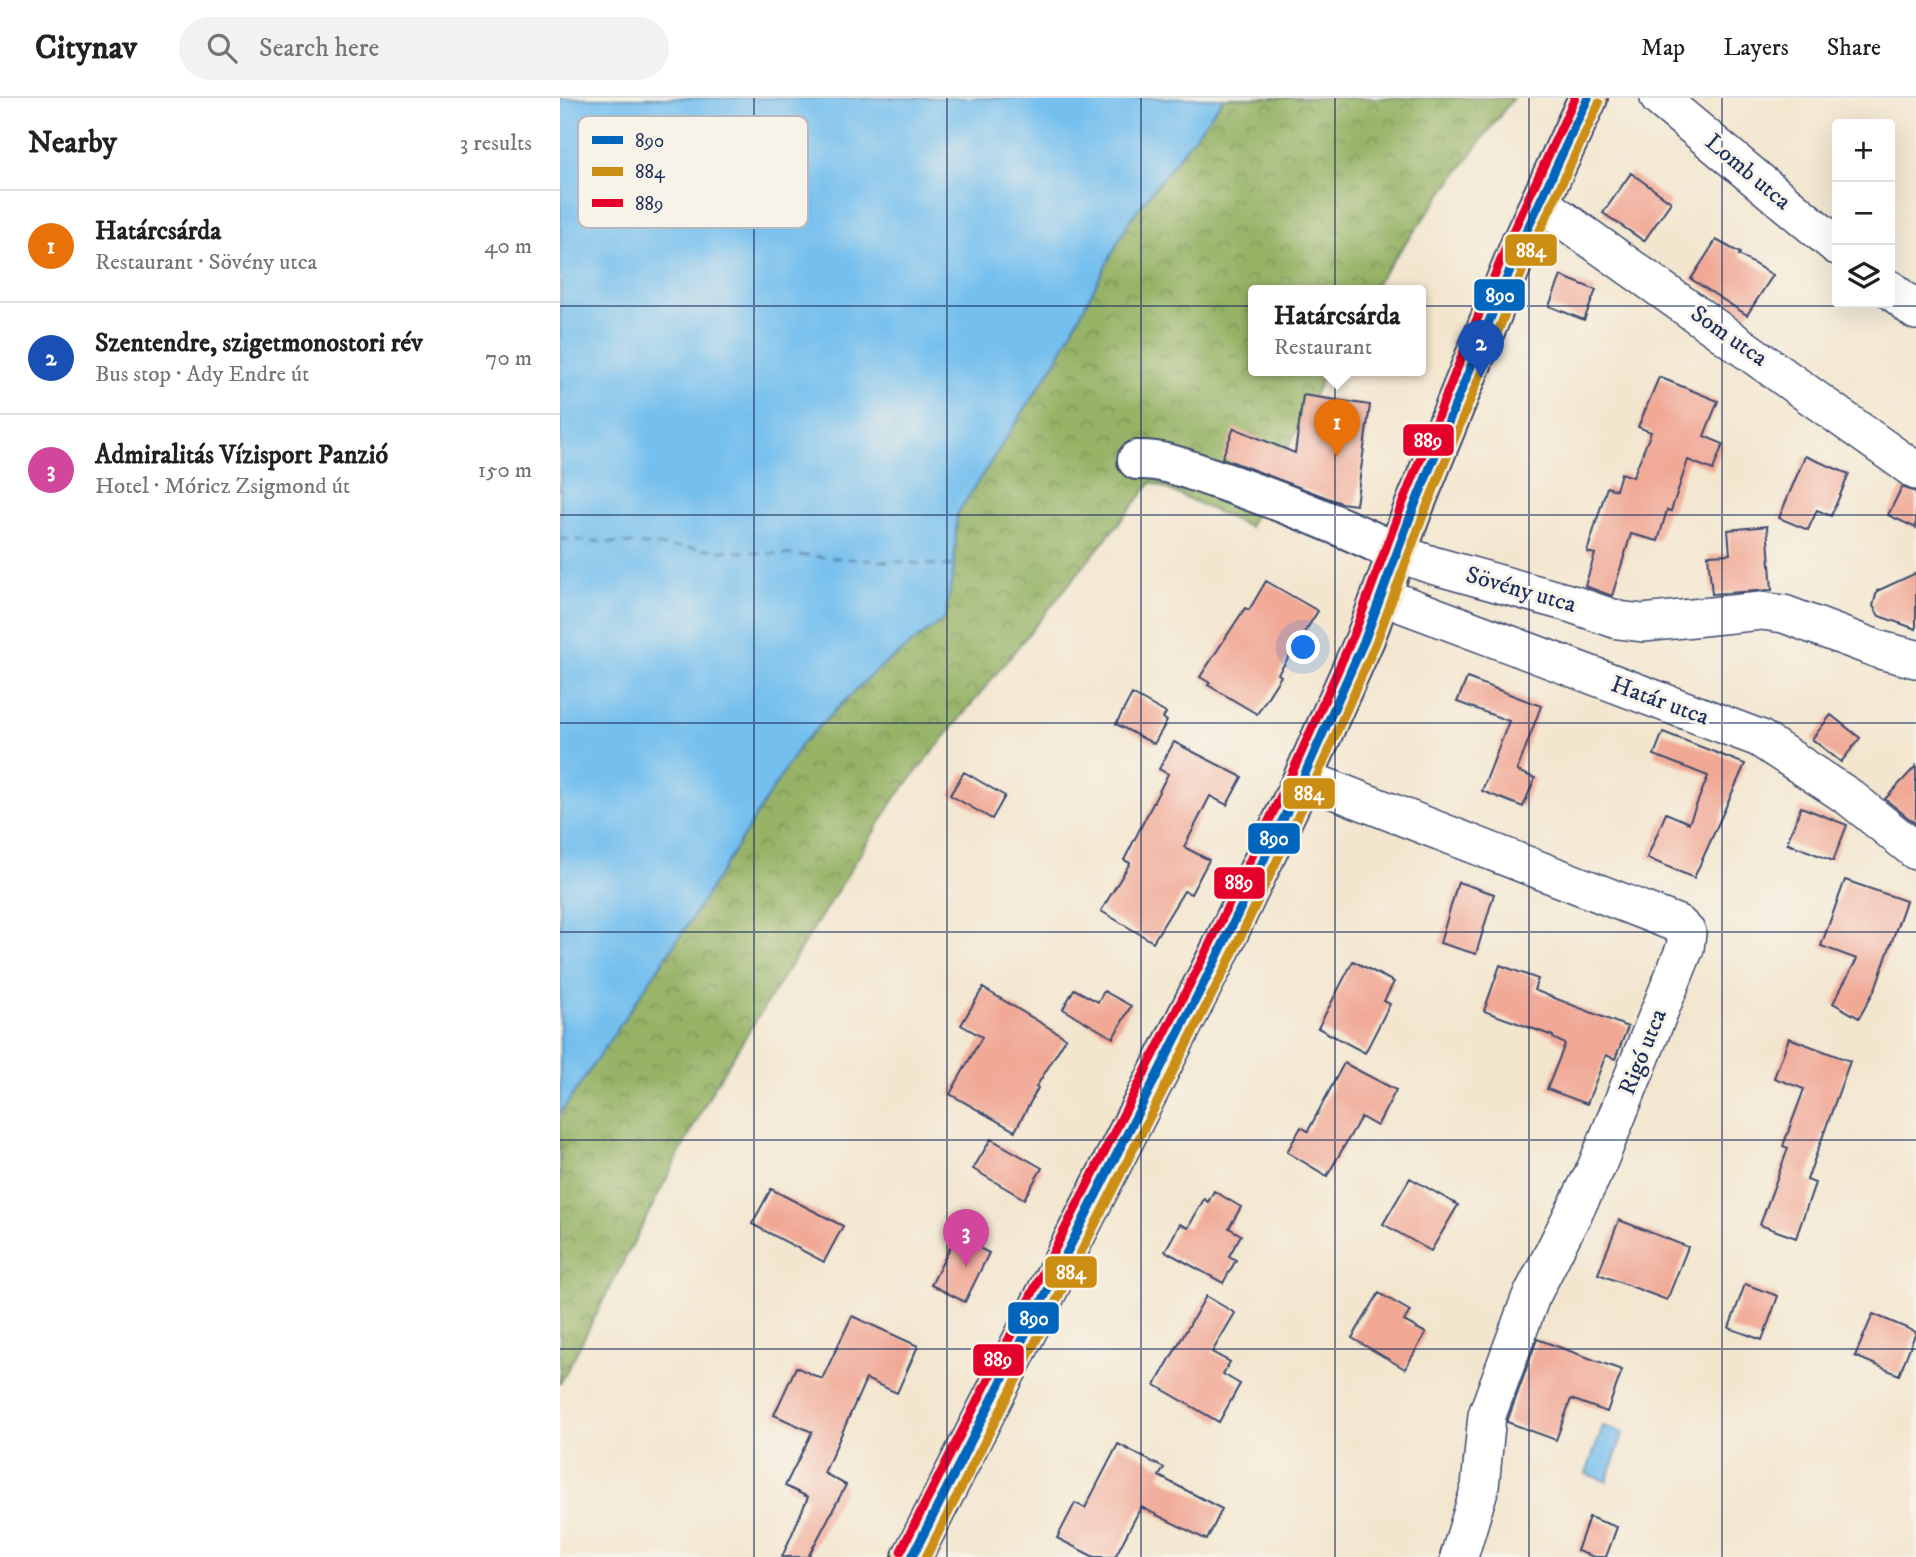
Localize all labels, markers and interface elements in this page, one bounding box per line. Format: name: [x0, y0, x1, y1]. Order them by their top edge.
search box: [179, 17, 669, 80]
text: Citynav: [35, 28, 137, 69]
icon: search: [203, 29, 241, 67]
text: Search here: [259, 32, 379, 65]
text: Map: [1641, 33, 1685, 63]
text: Layers: [1723, 33, 1789, 63]
text: Share: [1827, 33, 1881, 63]
legend: [578, 116, 808, 228]
map controls: [1832, 119, 1895, 308]
button: +: [1832, 119, 1895, 182]
text: Nearby: [28, 125, 117, 162]
street label: Lomb utca: [1699, 127, 1798, 217]
text: 3 results: [460, 129, 532, 158]
text: 890: [635, 130, 664, 153]
text: 884: [635, 161, 666, 184]
button: −: [1832, 182, 1895, 245]
text: 889: [635, 193, 664, 216]
text: Határcsárda: [95, 215, 221, 248]
text: 1: [47, 232, 55, 261]
text: 40 m: [484, 232, 532, 261]
line badge: 884: [1504, 233, 1558, 267]
text: 884: [1516, 240, 1547, 263]
button: layers: [1832, 245, 1895, 308]
text: Restaurant · Sövény utca: [95, 248, 317, 277]
line badge: 890: [1473, 278, 1526, 312]
popup: [1248, 285, 1426, 376]
text: 890: [1485, 285, 1515, 308]
street label: Som utca: [1685, 299, 1774, 374]
text: Határcsárda: [1274, 300, 1400, 333]
pin: 2: [1458, 320, 1504, 378]
text: Szentendre, szigetmonostori rév: [95, 327, 423, 360]
text: Restaurant: [1274, 333, 1372, 362]
text: 2: [45, 344, 57, 373]
text: 70 m: [485, 344, 532, 373]
text: Bus stop · Ady Endre út: [95, 360, 309, 389]
pin: 1: [1314, 399, 1360, 457]
line badge: 889: [1402, 423, 1455, 457]
text: 889: [1414, 430, 1442, 453]
text: Admiralitás Vízisport Panzió: [95, 439, 388, 472]
text: 3: [47, 456, 55, 485]
text: 150 m: [478, 456, 532, 485]
text: Hotel · Móricz Zsigmond út: [95, 472, 350, 501]
street label: Sövény utca: [1462, 560, 1580, 620]
your location: [1286, 630, 1320, 664]
street label: Határ utca: [1607, 669, 1714, 733]
line badge: 884: [1282, 777, 1336, 810]
text: 884: [1294, 783, 1325, 806]
line badge: 890: [1247, 822, 1301, 855]
text: 890: [1259, 828, 1289, 851]
line badge: 889: [1213, 866, 1266, 900]
text: 889: [1225, 872, 1253, 895]
street label: Rigó utca: [1612, 1004, 1674, 1100]
pin: 3: [943, 1209, 989, 1267]
line badge: 884: [1044, 1255, 1098, 1289]
text: 884: [1056, 1262, 1087, 1285]
line badge: 890: [1007, 1301, 1060, 1335]
text: 890: [1019, 1308, 1049, 1331]
line badge: 889: [972, 1343, 1025, 1377]
text: 889: [984, 1349, 1012, 1372]

